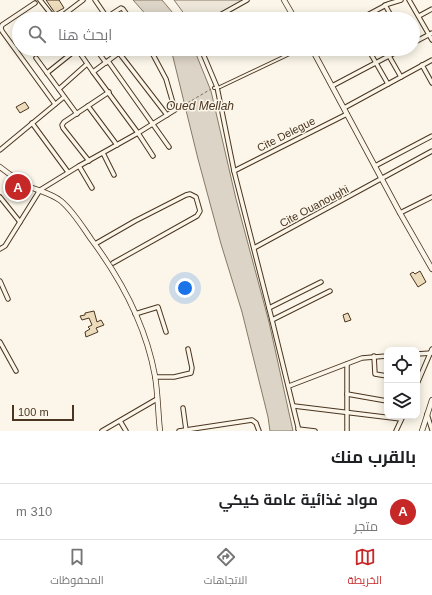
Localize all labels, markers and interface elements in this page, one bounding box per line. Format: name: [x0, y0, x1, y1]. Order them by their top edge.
search box: [12, 12, 420, 56]
icon: search: [26, 23, 48, 45]
text: ابحث هنا: [58, 26, 112, 43]
water label: Oued Mellah: [166, 99, 234, 113]
street label: Cite Delegue: [255, 114, 317, 154]
pin: A: [5, 172, 31, 202]
street label: Cite Ouanoughi: [277, 183, 351, 229]
your location: [175, 278, 195, 298]
map controls: [384, 347, 420, 419]
button: locate: [384, 347, 420, 383]
button: layers: [384, 383, 420, 419]
scale bar: [12, 403, 74, 422]
text: 100 m: [18, 406, 49, 418]
text: بالقرب منك: [331, 448, 416, 467]
text: مواد غذائية عامة كيكي: [219, 491, 378, 508]
text: 310 m: [16, 504, 52, 519]
text: A: [398, 504, 408, 519]
text: متجر: [354, 519, 378, 534]
tab: المحفوظات: [50, 546, 104, 590]
tab: الاتجاهات: [204, 546, 247, 590]
tab: الخريطة: [348, 546, 382, 590]

